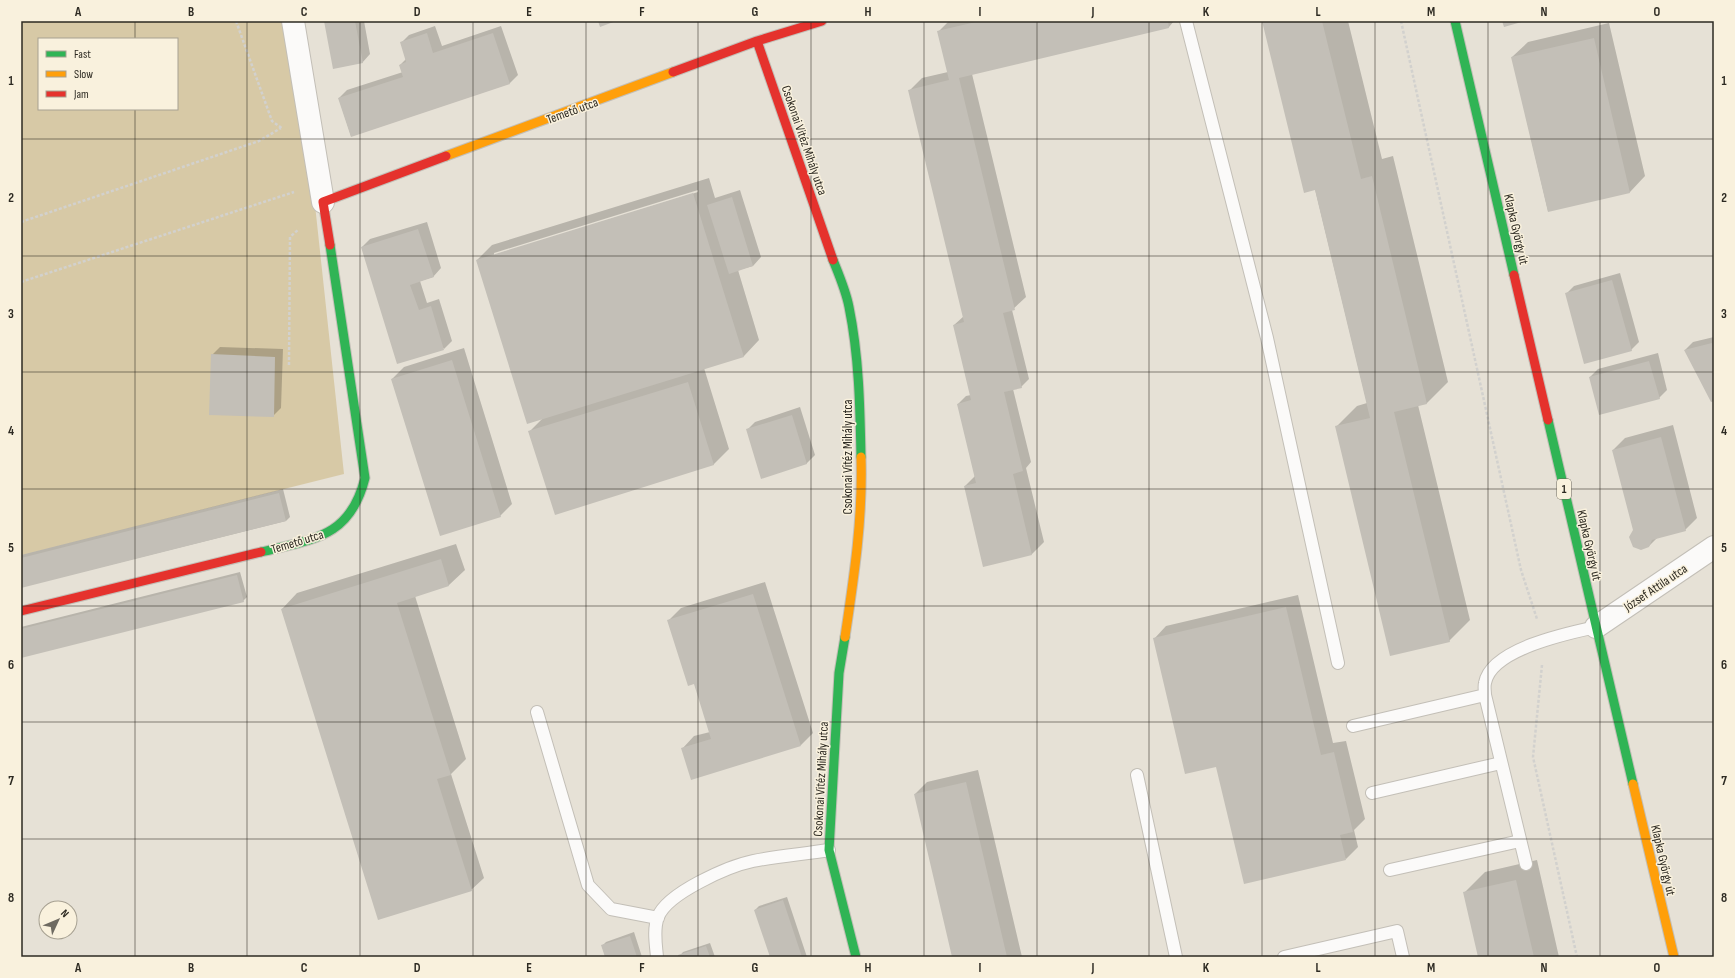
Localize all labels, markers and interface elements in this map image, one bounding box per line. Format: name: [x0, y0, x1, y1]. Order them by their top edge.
text: A: [74, 4, 82, 20]
text: B: [188, 4, 194, 20]
text: C: [301, 4, 308, 20]
text: D: [414, 4, 421, 20]
text: E: [526, 4, 532, 20]
text: F: [639, 4, 645, 20]
text: G: [752, 4, 759, 20]
text: H: [865, 4, 872, 20]
text: I: [979, 4, 982, 20]
text: J: [1091, 4, 1095, 20]
text: K: [1203, 4, 1210, 20]
text: L: [1315, 4, 1321, 20]
text: M: [1427, 4, 1435, 20]
text: N: [1541, 4, 1548, 20]
text: O: [1654, 4, 1661, 20]
legend: [38, 38, 178, 110]
text: Fast: [74, 47, 91, 62]
text: Slow: [74, 67, 93, 82]
text: 1: [8, 73, 14, 89]
text: 1: [1721, 73, 1727, 89]
street label: Csokonai Vitéz Mihály utca: [778, 83, 830, 197]
text: Jam: [73, 87, 89, 102]
street label: Temető utca: [544, 94, 600, 128]
text: 2: [8, 190, 14, 206]
text: 2: [1721, 190, 1727, 206]
street label: Klapka György út: [1500, 192, 1532, 266]
text: 3: [8, 306, 14, 322]
text: 3: [1721, 306, 1727, 322]
street label: Csokonai Vitéz Mihály utca: [840, 399, 856, 515]
text: 4: [8, 423, 14, 439]
text: 4: [1721, 423, 1727, 439]
road number: 1: [1557, 479, 1571, 499]
street label: Klapka György út: [1573, 508, 1605, 582]
street label: Temető utca: [269, 526, 325, 557]
text: 5: [8, 540, 14, 556]
text: 5: [1721, 540, 1727, 556]
street label: József Attila utca: [1620, 561, 1690, 615]
text: 6: [8, 657, 14, 673]
text: 6: [1721, 657, 1727, 673]
street label: Csokonai Vitéz Mihály utca: [810, 721, 832, 837]
text: 7: [8, 773, 14, 789]
text: 7: [1721, 773, 1727, 789]
street label: Klapka György út: [1647, 823, 1679, 897]
text: 8: [8, 890, 14, 906]
text: 8: [1721, 890, 1727, 906]
north arrow: [38, 900, 78, 940]
text: N: [58, 907, 72, 920]
text: A: [74, 960, 82, 976]
text: B: [188, 960, 194, 976]
text: C: [301, 960, 308, 976]
text: D: [414, 960, 421, 976]
text: E: [526, 960, 532, 976]
text: F: [639, 960, 645, 976]
text: G: [752, 960, 759, 976]
text: H: [865, 960, 872, 976]
text: I: [979, 960, 982, 976]
text: J: [1091, 960, 1095, 976]
text: K: [1203, 960, 1210, 976]
text: L: [1315, 960, 1321, 976]
text: M: [1427, 960, 1435, 976]
text: N: [1541, 960, 1548, 976]
text: O: [1654, 960, 1661, 976]

